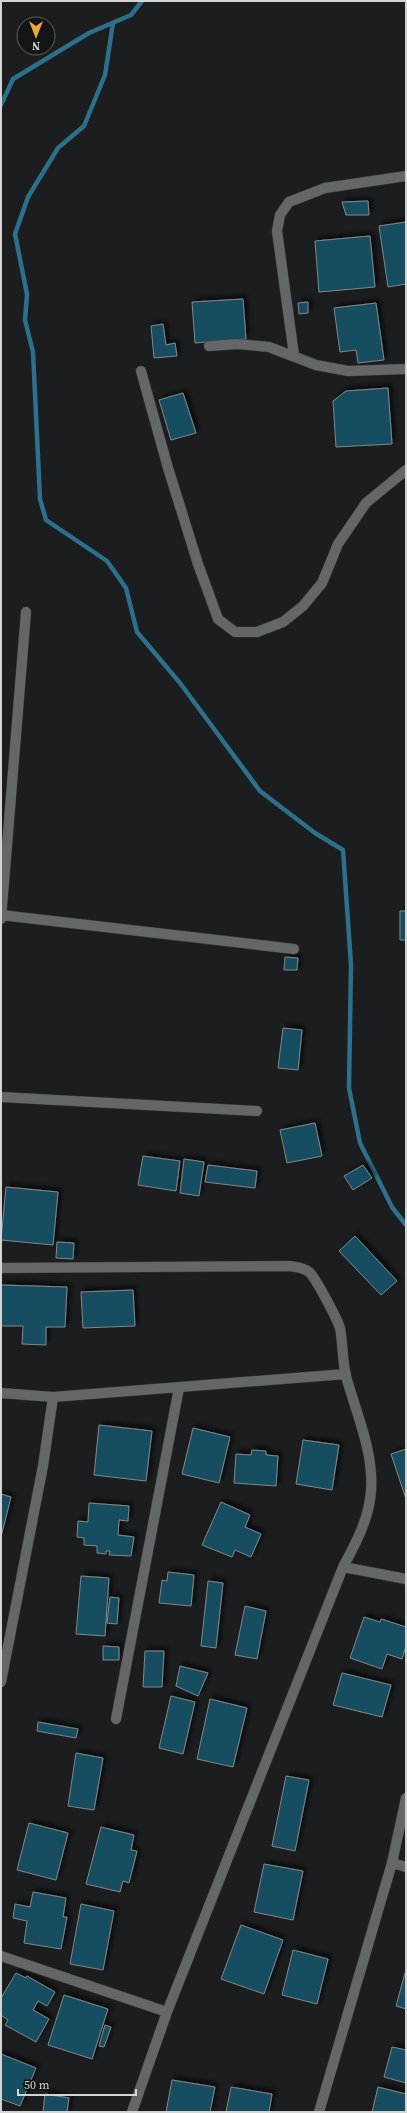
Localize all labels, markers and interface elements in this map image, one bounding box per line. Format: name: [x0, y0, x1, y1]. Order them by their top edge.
north arrow: [16, 16, 56, 56]
text: N: [32, 38, 40, 53]
scale bar: [18, 2071, 136, 2097]
text: 50 m: [24, 2077, 50, 2093]

